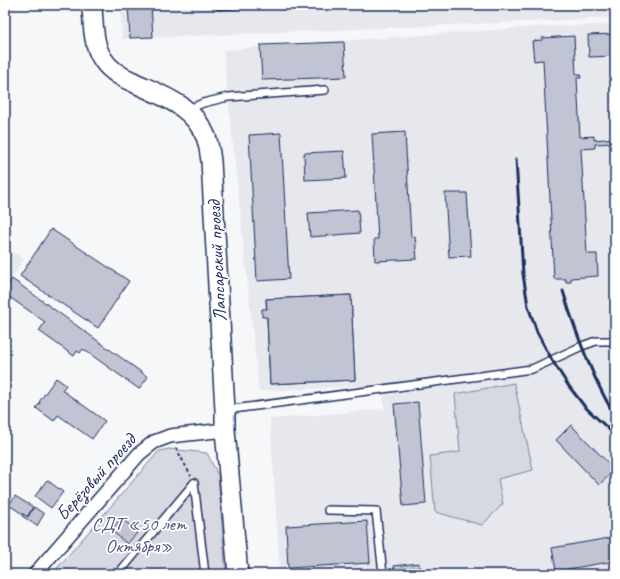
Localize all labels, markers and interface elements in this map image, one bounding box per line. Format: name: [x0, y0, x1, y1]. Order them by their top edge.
street label: Лапсарский проезд: [202, 198, 232, 322]
street label: Берёзовый проезд: [51, 427, 143, 525]
park label: СДТ «50 лет Октября»: [92, 512, 188, 558]

